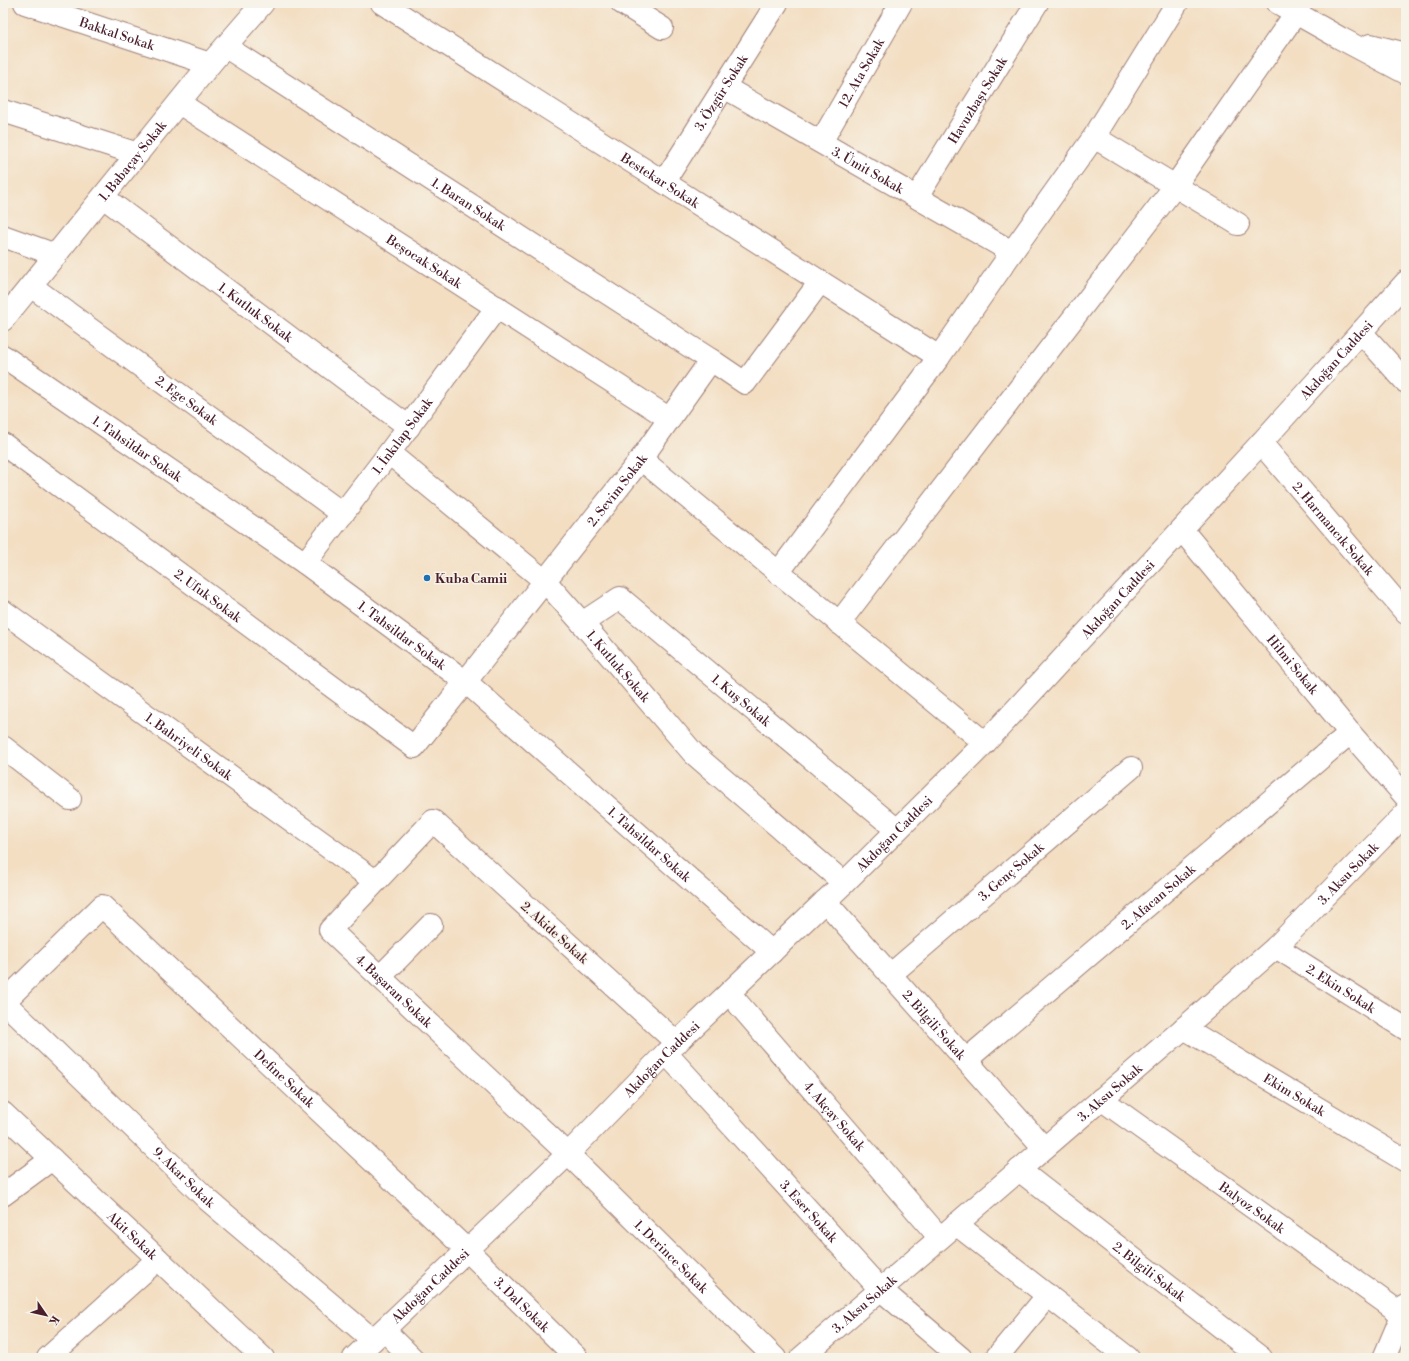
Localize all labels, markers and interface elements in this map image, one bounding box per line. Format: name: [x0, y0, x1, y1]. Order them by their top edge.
street label: Bakkal Sokak: [76, 14, 158, 55]
street label: 12. Ata Sokak: [836, 35, 889, 111]
street label: 3. Özgür Sokak: [691, 51, 752, 134]
street label: Havuzbaşı Sokak: [945, 53, 1011, 147]
street label: 1. Babaçay Sokak: [95, 117, 171, 205]
street label: 3. Ümit Sokak: [829, 143, 907, 198]
street label: Bestekar Sokak: [617, 149, 703, 212]
street label: 1. Baran Sokak: [428, 175, 509, 235]
street label: Beşocak Sokak: [382, 231, 466, 293]
street label: 1. Kutluk Sokak: [215, 279, 297, 347]
street label: Akdoğan Caddesi: [1296, 317, 1377, 404]
street label: 2. Ege Sokak: [152, 373, 221, 429]
street label: 1. İnkılap Sokak: [369, 394, 437, 478]
street label: 1. Tahsildar Sokak: [89, 413, 186, 486]
street label: 2. Sevim Sokak: [584, 450, 652, 530]
street label: 2. Harmancık Sokak: [1289, 479, 1378, 580]
street label: Akdoğan Caddesi: [1078, 557, 1158, 643]
street label: 2. Ufuk Sokak: [171, 566, 245, 627]
place label: Kuba Camii: [435, 571, 507, 587]
marker: Kuba Camii: [422, 573, 432, 583]
street label: 1. Tahsildar Sokak: [354, 598, 450, 674]
street label: 1. Kutluk Sokak: [583, 627, 654, 707]
street label: Hilmi Sokak: [1263, 632, 1322, 699]
street label: 1. Kuş Sokak: [708, 671, 775, 731]
street label: 1. Bahriyeli Sokak: [142, 710, 236, 785]
street label: Akdoğan Caddesi: [853, 793, 936, 876]
street label: 1. Tahsildar Sokak: [604, 804, 695, 886]
street label: 3. Genç Sokak: [975, 839, 1048, 905]
street label: 3. Aksu Sokak: [1315, 839, 1383, 908]
street label: 2. Afacan Sokak: [1118, 861, 1200, 933]
street label: 2. Akide Sokak: [517, 898, 592, 968]
street label: 4. Başaran Sokak: [352, 951, 436, 1032]
street label: 2. Ekin Sokak: [1303, 961, 1379, 1017]
street label: 2. Bilgili Sokak: [899, 987, 970, 1064]
street label: Akdoğan Caddesi: [620, 1018, 703, 1102]
street label: Define Sokak: [250, 1047, 318, 1112]
street label: 3. Aksu Sokak: [1074, 1060, 1147, 1125]
street label: Ekim Sokak: [1260, 1070, 1329, 1120]
street label: 4. Akçay Sokak: [800, 1078, 869, 1155]
street label: 9. Akar Sokak: [149, 1144, 219, 1212]
street label: 3. Eser Sokak: [776, 1177, 841, 1247]
street label: Balyoz Sokak: [1215, 1178, 1289, 1238]
street label: Akit Sokak: [103, 1208, 161, 1264]
street label: 1. Derince Sokak: [631, 1217, 712, 1297]
street label: 2. Bilgili Sokak: [1109, 1239, 1189, 1306]
street label: Akdoğan Caddesi: [388, 1246, 473, 1328]
street label: 3. Aksu Sokak: [829, 1272, 901, 1337]
street label: 3. Dal Sokak: [490, 1274, 553, 1336]
north arrow: [26, 1295, 66, 1335]
text: K: [45, 1312, 62, 1329]

